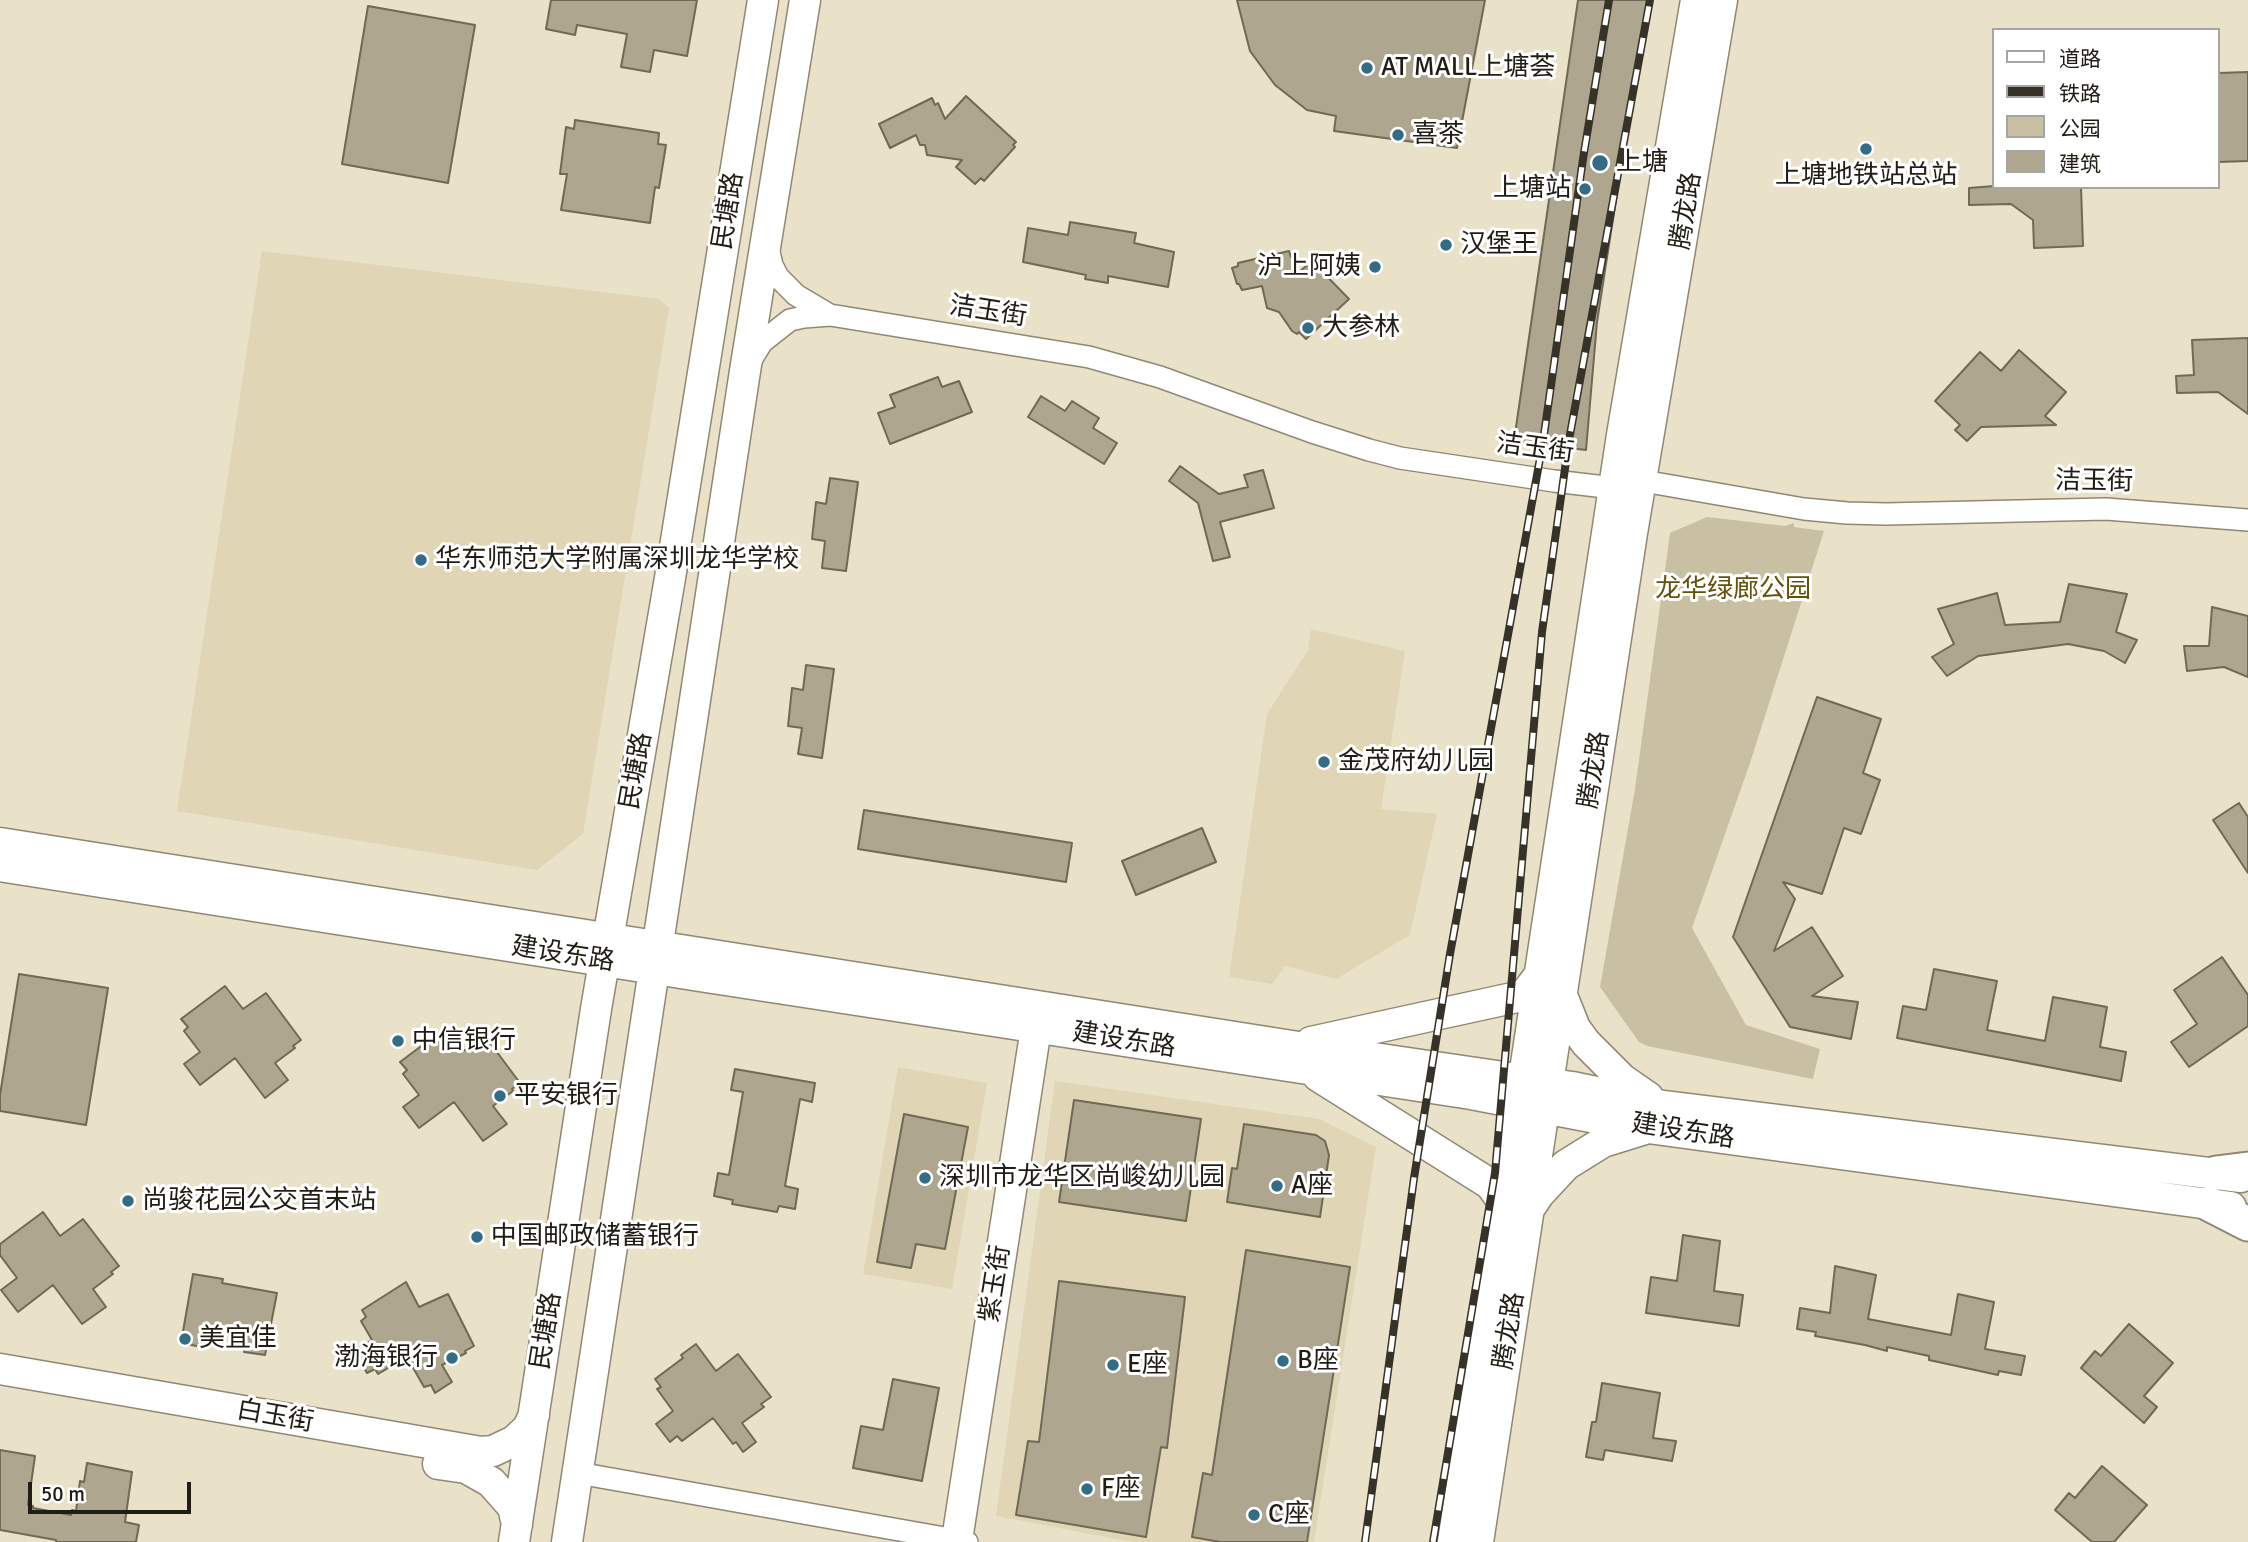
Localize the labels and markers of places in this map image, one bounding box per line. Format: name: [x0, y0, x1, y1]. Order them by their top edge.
place label: AT MALL上塘荟: [1381, 52, 1555, 84]
marker: AT MALL上塘荟: [1359, 60, 1375, 76]
place label: 喜茶: [1412, 119, 1464, 151]
marker: 喜茶: [1390, 127, 1406, 143]
marker: 上塘地铁站总站: [1858, 141, 1874, 157]
place label: 上塘: [1616, 147, 1668, 179]
marker: 上塘: [1590, 153, 1610, 173]
place label: 上塘地铁站总站: [1775, 160, 1957, 192]
place label: 上塘站: [1493, 173, 1571, 205]
marker: 上塘站: [1577, 181, 1593, 197]
place label: 汉堡王: [1460, 229, 1538, 261]
marker: 汉堡王: [1438, 237, 1454, 253]
place label: 沪上阿姨: [1257, 251, 1361, 283]
marker: 沪上阿姨: [1367, 259, 1383, 275]
place label: 大参林: [1322, 312, 1400, 344]
marker: 大参林: [1300, 320, 1316, 336]
place label: 华东师范大学附属深圳龙华学校: [435, 544, 799, 576]
marker: 华东师范大学附属深圳龙华学校: [413, 552, 429, 568]
place label: 金茂府幼儿园: [1338, 746, 1494, 778]
marker: 金茂府幼儿园: [1316, 754, 1332, 770]
place label: 中信银行: [412, 1025, 516, 1057]
marker: 中信银行: [390, 1033, 406, 1049]
place label: 平安银行: [514, 1080, 618, 1112]
marker: 平安银行: [492, 1088, 508, 1104]
place label: 深圳市龙华区尚峻幼儿园: [939, 1162, 1225, 1194]
marker: 深圳市龙华区尚峻幼儿园: [917, 1170, 933, 1186]
place label: A座: [1291, 1170, 1333, 1202]
marker: A座: [1269, 1178, 1285, 1194]
place label: 尚骏花园公交首末站: [142, 1185, 376, 1217]
marker: 尚骏花园公交首末站: [120, 1193, 136, 1209]
place label: 中国邮政储蓄银行: [491, 1221, 699, 1253]
marker: 中国邮政储蓄银行: [469, 1229, 485, 1245]
place label: 美宜佳: [199, 1323, 277, 1355]
marker: 美宜佳: [177, 1331, 193, 1347]
place label: 渤海银行: [334, 1342, 438, 1374]
place label: B座: [1297, 1345, 1339, 1377]
place label: E座: [1127, 1349, 1168, 1381]
marker: 渤海银行: [444, 1350, 460, 1366]
marker: B座: [1275, 1353, 1291, 1369]
marker: E座: [1105, 1357, 1121, 1373]
place label: F座: [1101, 1473, 1141, 1505]
marker: F座: [1079, 1481, 1095, 1497]
place label: C座: [1268, 1499, 1310, 1531]
marker: C座: [1246, 1507, 1262, 1523]

